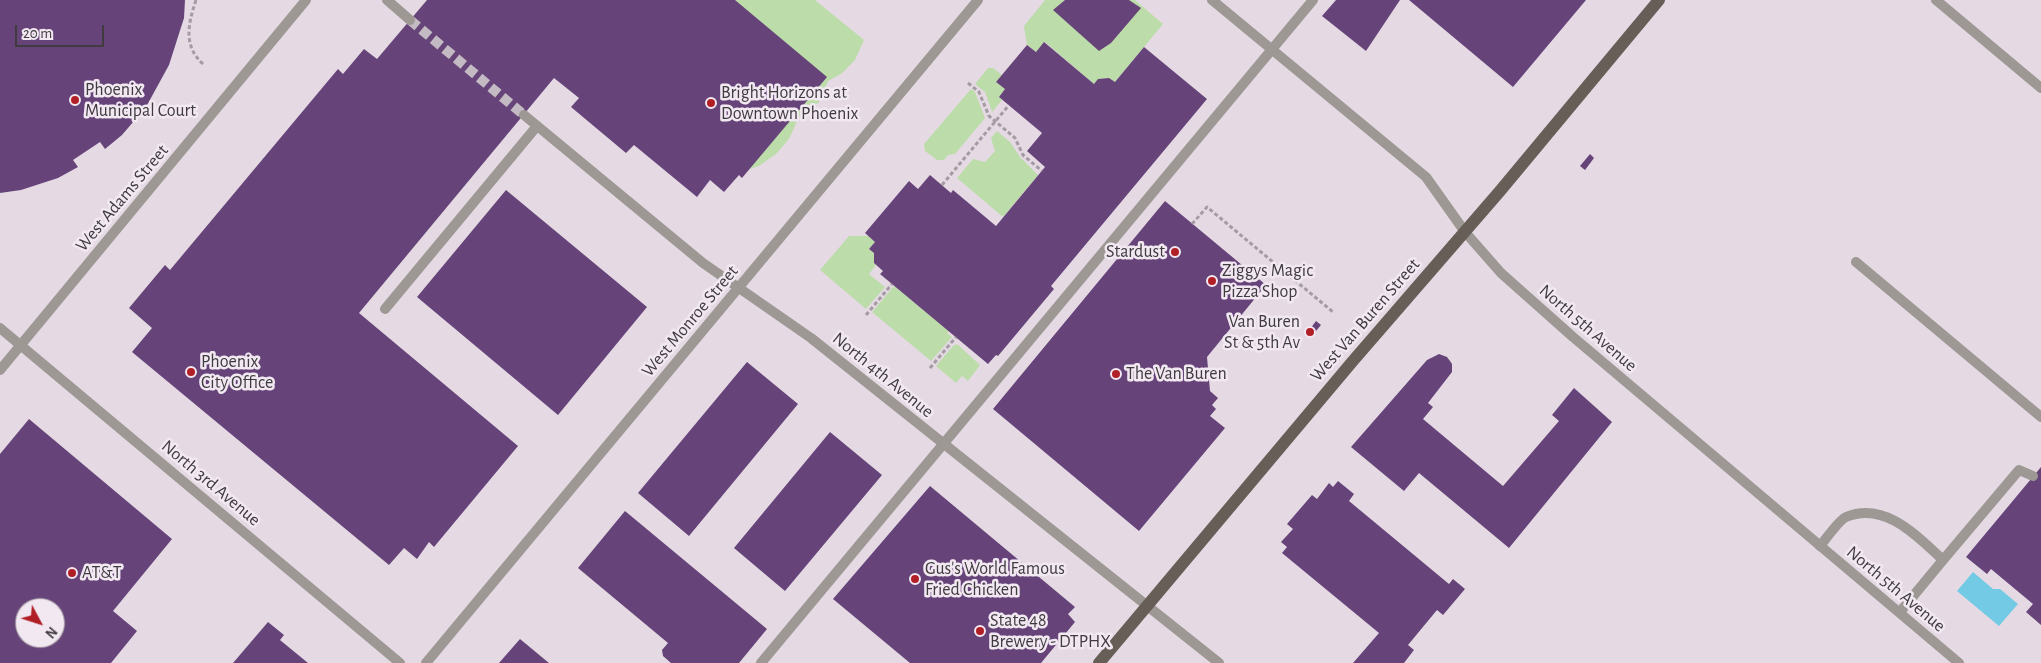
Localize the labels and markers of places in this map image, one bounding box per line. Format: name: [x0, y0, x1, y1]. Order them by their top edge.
place label: Phoenix Municipal Court: [85, 79, 196, 122]
place label: Bright Horizons at Downtown Phoenix: [721, 82, 858, 125]
marker: Phoenix Municipal Court: [69, 94, 81, 106]
marker: Bright Horizons at Downtown Phoenix: [705, 97, 717, 109]
place label: Stardust: [1106, 241, 1165, 263]
marker: Stardust: [1169, 246, 1181, 258]
place label: Ziggys Magic Pizza Shop: [1222, 260, 1313, 302]
marker: Ziggys Magic Pizza Shop: [1206, 275, 1218, 287]
place label: Van Buren St & 5th Av: [1224, 311, 1300, 354]
marker: Van Buren St & 5th Av: [1304, 326, 1316, 338]
place label: Phoenix City Office: [201, 351, 273, 394]
place label: The Van Buren: [1126, 363, 1227, 385]
marker: Phoenix City Office: [185, 366, 197, 378]
marker: The Van Buren: [1110, 368, 1122, 380]
place label: Gus's World Famous Fried Chicken: [925, 558, 1065, 600]
place label: AT&T: [82, 562, 122, 584]
marker: AT&T: [66, 567, 78, 579]
marker: Gus's World Famous Fried Chicken: [909, 573, 921, 585]
place label: State 48 Brewery - DTPHX: [990, 610, 1111, 652]
marker: State 48 Brewery - DTPHX: [974, 625, 986, 637]

